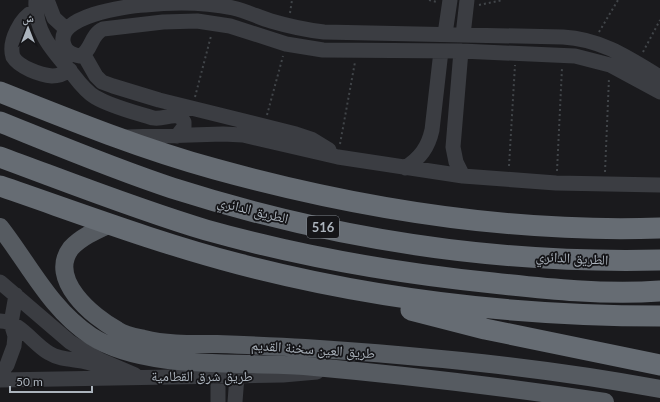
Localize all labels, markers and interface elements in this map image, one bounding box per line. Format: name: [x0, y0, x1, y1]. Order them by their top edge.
north arrow: [8, 8, 48, 48]
text: ش: [22, 11, 34, 26]
street label: الطريق الدائري: [215, 192, 290, 230]
road number: 516: [307, 216, 339, 238]
street label: الطريق الدائري: [535, 247, 609, 271]
street label: طريق العين سخنة القديم: [250, 336, 376, 363]
street label: طريق شرق القطامية: [151, 367, 253, 386]
scale bar: [10, 368, 92, 394]
text: 50 m: [16, 374, 43, 389]

